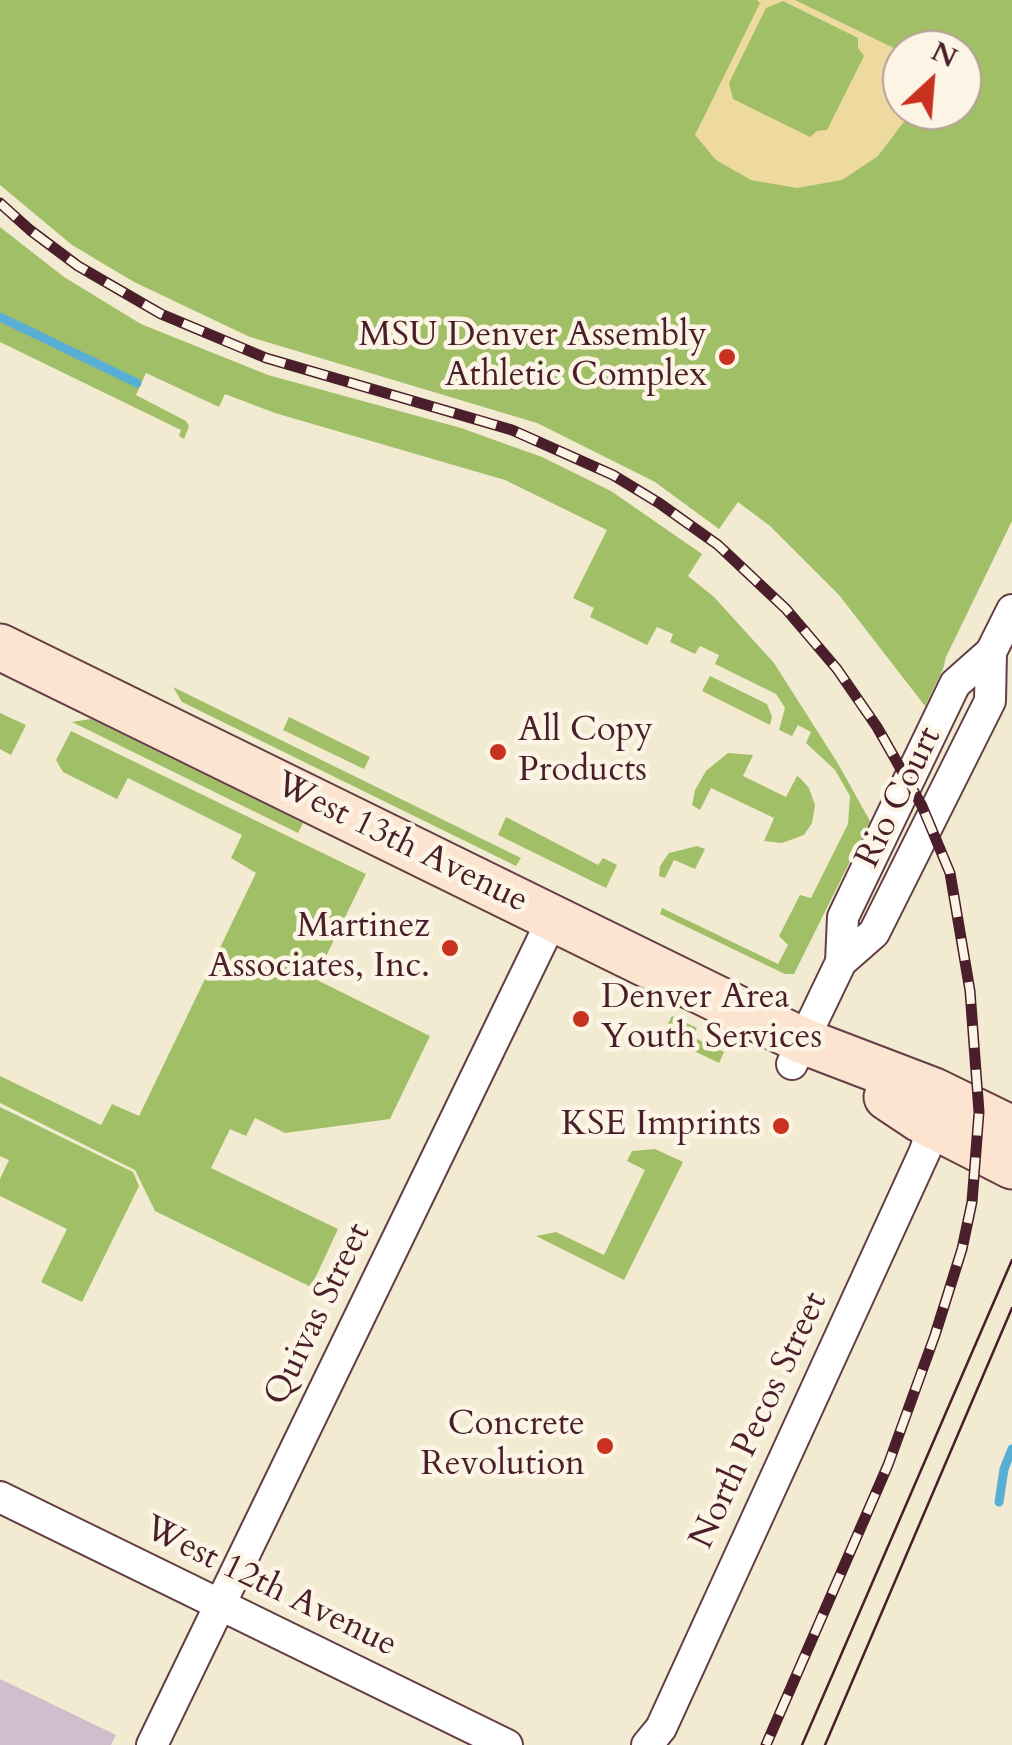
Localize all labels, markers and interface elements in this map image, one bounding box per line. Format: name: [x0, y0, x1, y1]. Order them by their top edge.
north arrow: [882, 30, 982, 130]
text: N: [925, 32, 964, 77]
place label: MSU Denver Assembly Athletic Complex: [359, 316, 707, 398]
marker: MSU Denver Assembly Athletic Complex: [716, 346, 738, 368]
place label: All Copy Products: [518, 711, 653, 793]
street label: Rio Court: [848, 721, 952, 875]
marker: All Copy Products: [487, 741, 509, 763]
street label: West 13th Avenue: [268, 765, 534, 923]
place label: Martinez Associates, Inc.: [208, 907, 430, 989]
marker: Martinez Associates, Inc.: [439, 937, 461, 959]
place label: Denver Area Youth Services: [601, 978, 822, 1060]
marker: Denver Area Youth Services: [570, 1008, 592, 1030]
place label: KSE Imprints: [561, 1105, 761, 1147]
marker: KSE Imprints: [770, 1115, 792, 1137]
street label: Quivas Street: [257, 1217, 381, 1413]
street label: North Pecos Street: [682, 1286, 838, 1556]
place label: Concrete Revolution: [420, 1405, 585, 1487]
marker: Concrete Revolution: [594, 1435, 616, 1457]
street label: West 12th Avenue: [137, 1509, 403, 1667]

